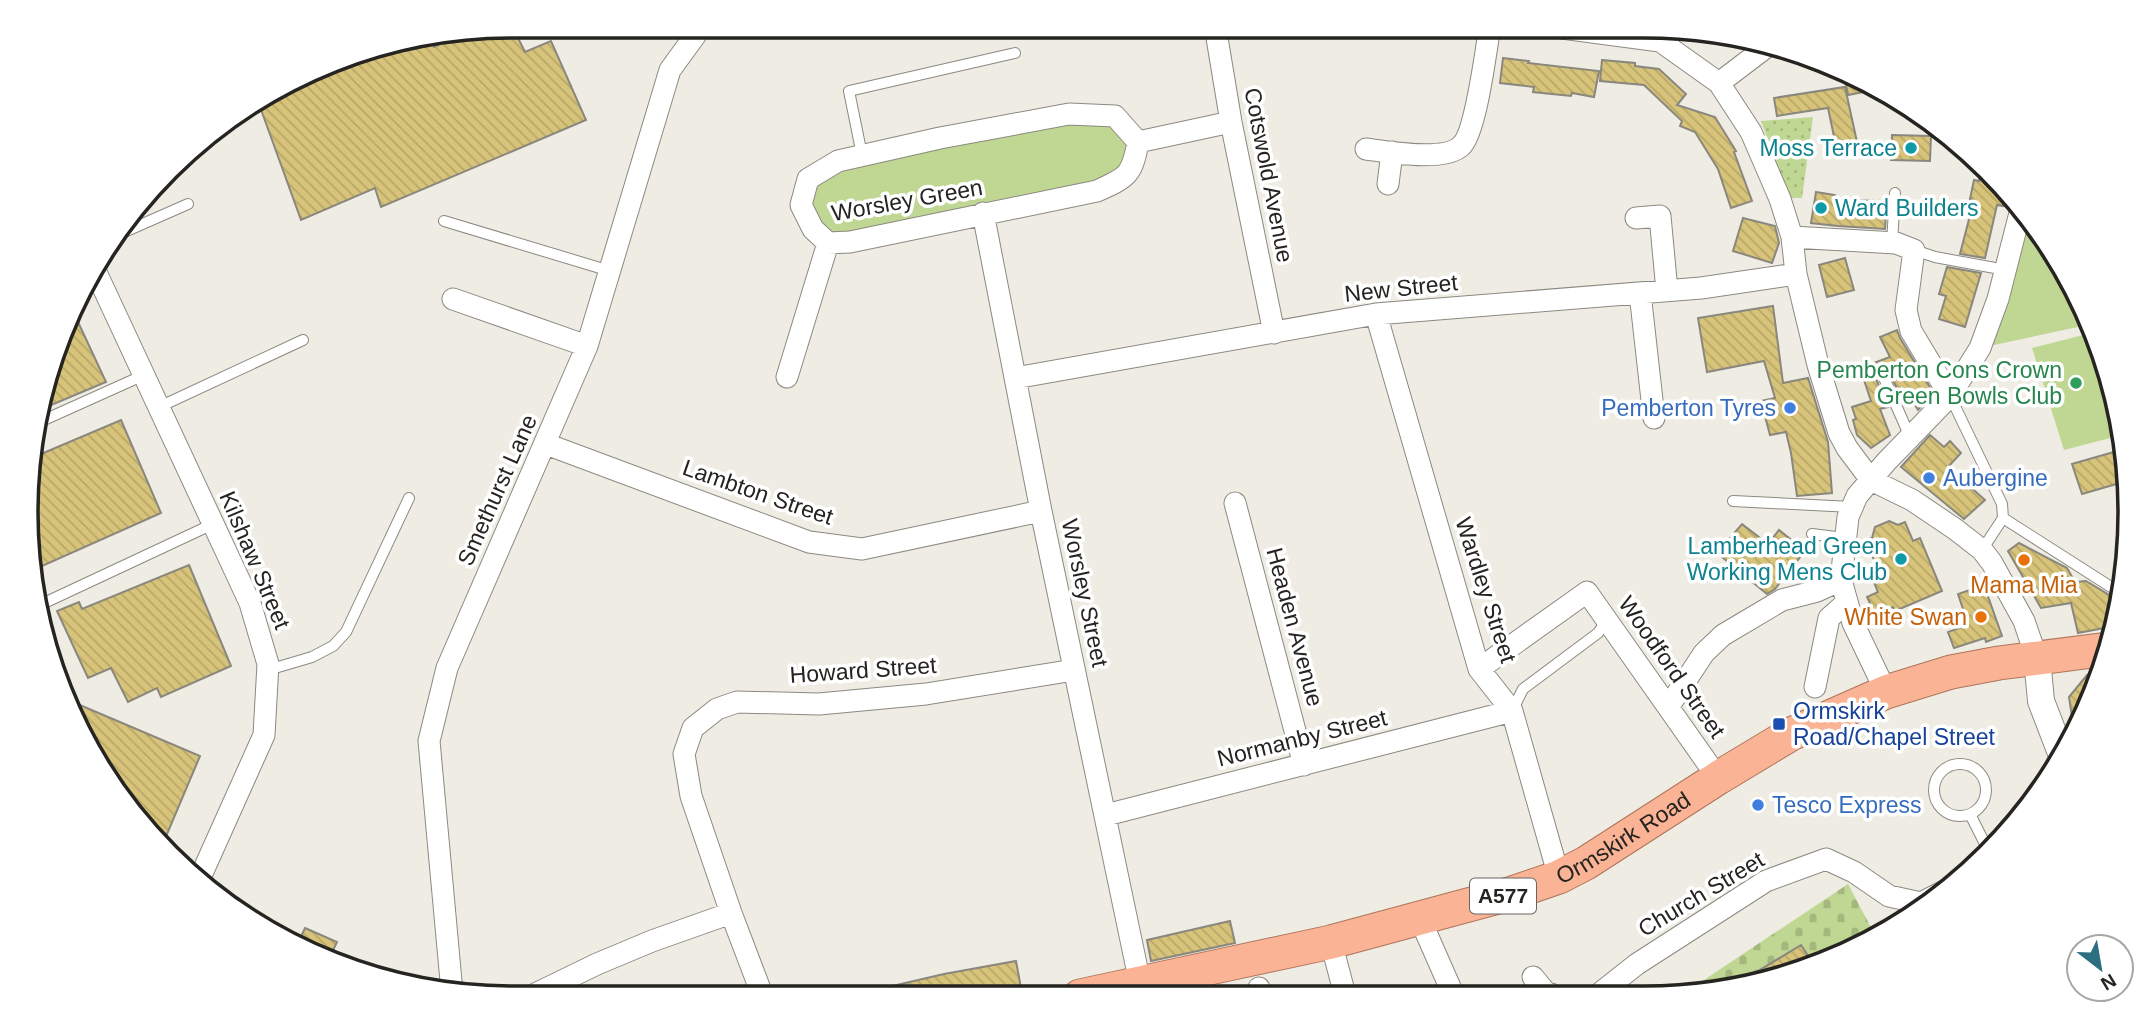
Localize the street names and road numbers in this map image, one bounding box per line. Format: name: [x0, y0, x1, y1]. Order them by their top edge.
street label: Cotswold Avenue: [1239, 85, 1299, 265]
street label: Worsley Green: [829, 174, 985, 226]
street label: New Street: [1343, 269, 1460, 307]
street label: Smethurst Lane: [452, 411, 542, 569]
street label: Lambton Street: [679, 454, 837, 530]
street label: Kilshaw Street: [214, 487, 296, 633]
street label: Wardley Street: [1450, 514, 1522, 667]
street label: Worsley Street: [1057, 517, 1113, 670]
street label: Headen Avenue: [1261, 545, 1329, 709]
street label: Woodford Street: [1613, 591, 1731, 743]
street label: Howard Street: [789, 652, 938, 688]
street label: Normanby Street: [1215, 704, 1390, 772]
street label: Ormskirk Road: [1552, 786, 1695, 889]
street label: Church Street: [1633, 846, 1769, 942]
road number: A577: [1470, 878, 1536, 914]

